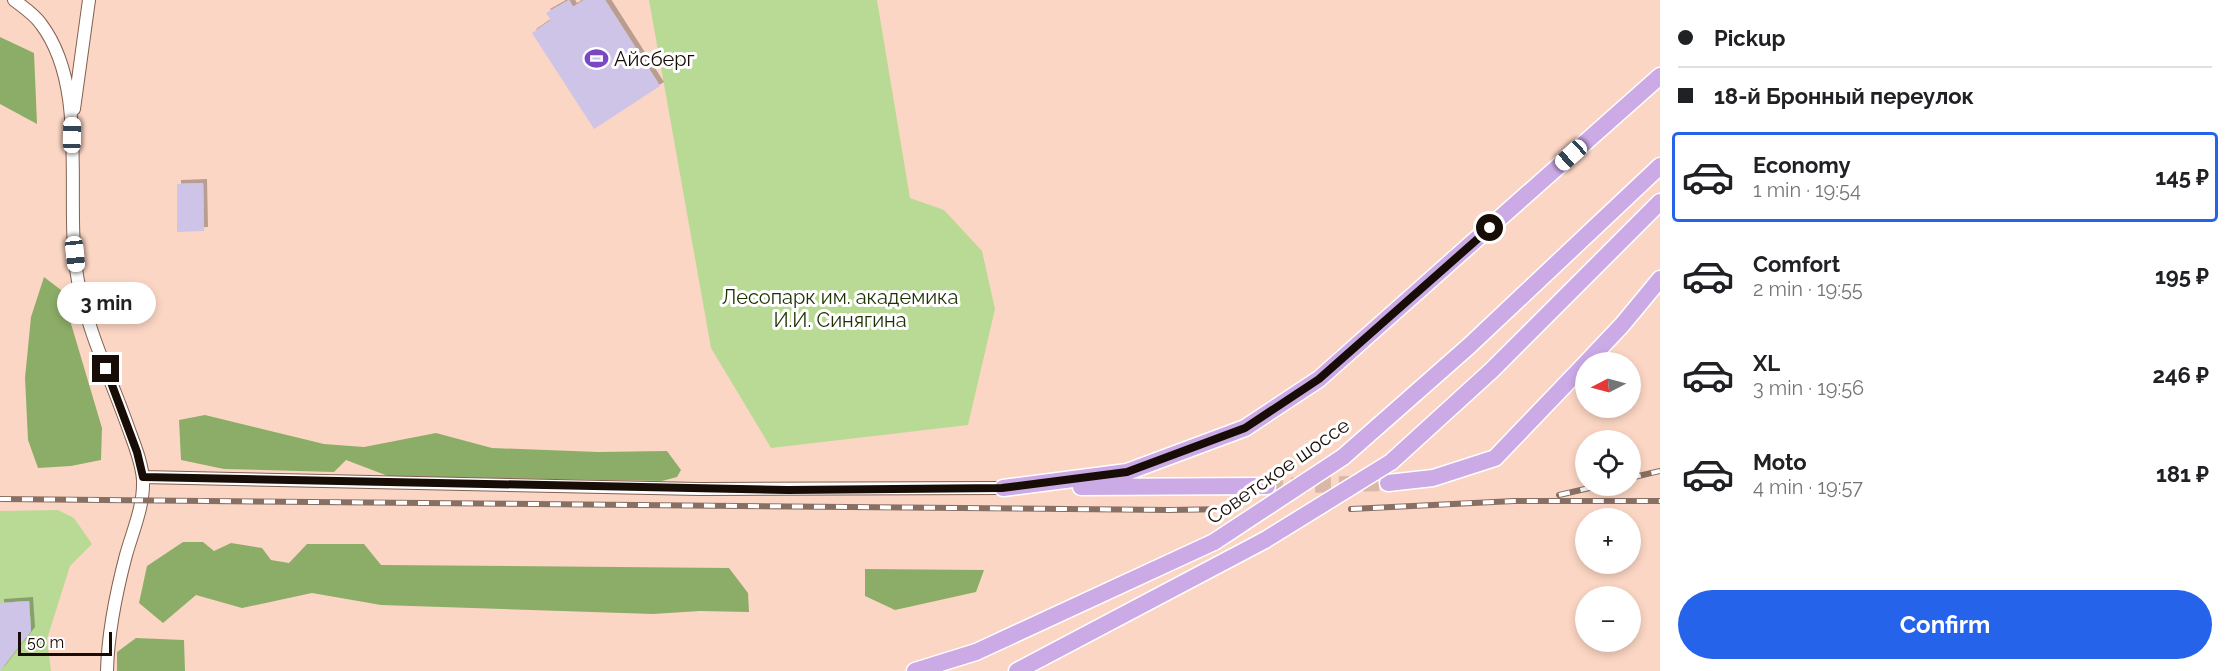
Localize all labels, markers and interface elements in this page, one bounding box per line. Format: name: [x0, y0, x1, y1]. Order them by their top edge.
text: Pickup: [1714, 25, 1786, 51]
sports icon: Айсберг: [583, 46, 609, 72]
place label: Айсберг: [614, 47, 695, 71]
text: 18-й Бронный переулок: [1714, 83, 1974, 109]
car: [63, 117, 81, 153]
car: [1552, 136, 1590, 174]
icon: car: [1681, 150, 1735, 204]
text: Economy: [1753, 152, 1851, 178]
text: 145 ₽: [2155, 164, 2209, 190]
text: 1 min · 19:54: [1753, 178, 1861, 202]
route start: [1476, 214, 1503, 241]
car: [64, 235, 86, 273]
icon: car: [1681, 249, 1735, 303]
text: Comfort: [1753, 251, 1840, 277]
text: 195 ₽: [2155, 263, 2209, 289]
text: 2 min · 19:55: [1753, 277, 1863, 301]
callout: 3 min: [57, 282, 156, 324]
park label: Лесопарк им. академика И.И. Синягина: [722, 285, 958, 332]
text: 3 min: [81, 291, 132, 315]
icon: car: [1681, 348, 1735, 402]
text: XL: [1753, 350, 1780, 376]
north arrow: [1575, 352, 1641, 418]
map controls: [1575, 352, 1641, 652]
route end: [92, 355, 119, 382]
text: 246 ₽: [2153, 362, 2209, 388]
text: 3 min · 19:56: [1753, 376, 1864, 400]
street label: Советское шоссе: [1202, 413, 1354, 529]
button: locate: [1575, 430, 1641, 496]
icon: car: [1681, 447, 1735, 501]
text: Moto: [1753, 449, 1807, 475]
text: 181 ₽: [2156, 461, 2209, 487]
text: 4 min · 19:57: [1753, 475, 1863, 499]
button: +: [1575, 508, 1641, 574]
button: −: [1575, 586, 1641, 652]
button: Confirm: [1678, 590, 2212, 659]
scale bar: [18, 629, 112, 656]
text: 50 m: [27, 633, 64, 652]

